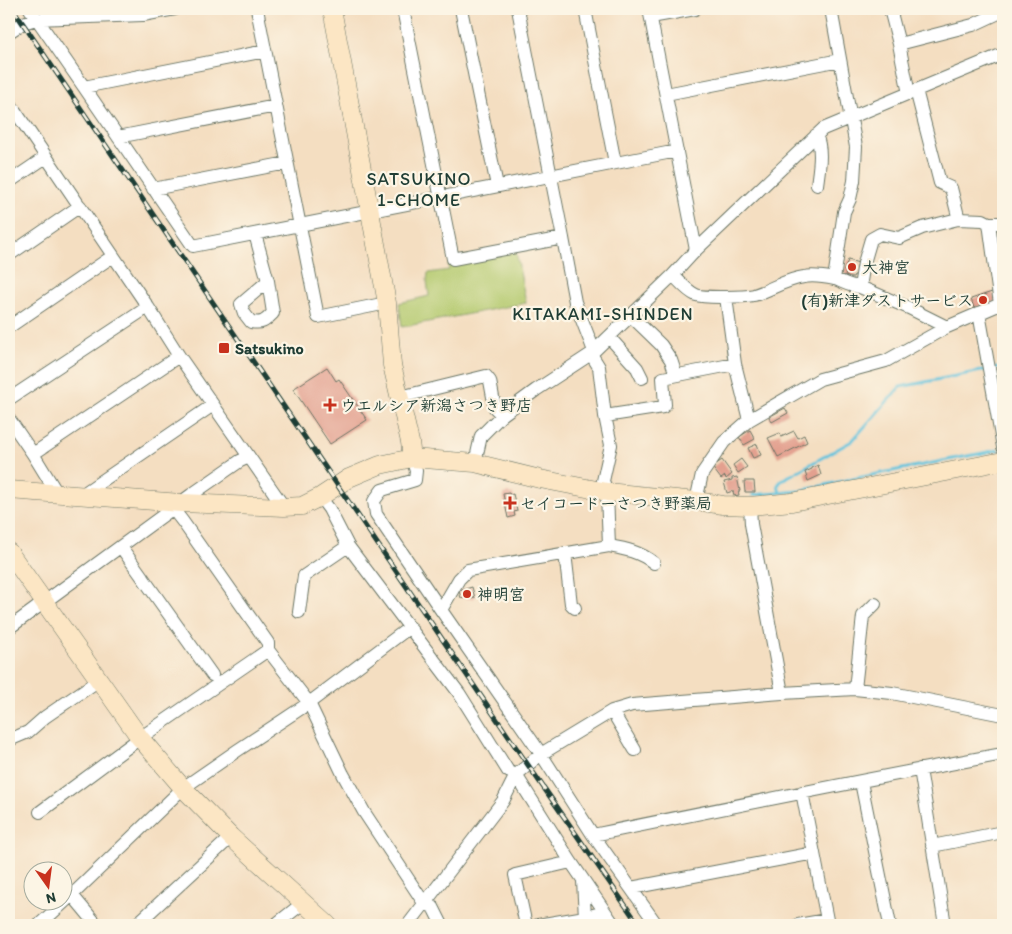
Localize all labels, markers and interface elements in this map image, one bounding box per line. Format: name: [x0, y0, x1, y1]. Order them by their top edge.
district label: SATSUKINO 1-CHOME: [366, 168, 472, 211]
place label: 大神宮: [862, 258, 910, 277]
marker: 大神宮: [846, 261, 858, 273]
place label: (有)新津ダストサービス: [802, 291, 973, 311]
marker: (有)新津ダストサービス: [977, 294, 989, 306]
district label: KITAKAMI-SHINDEN: [512, 303, 694, 325]
place label: Satsukino: [235, 339, 304, 358]
marker: Satsukino: [217, 341, 231, 355]
place label: ウエルシア新潟さつき野店: [340, 396, 532, 415]
marker: ウエルシア新潟さつき野店: [324, 399, 336, 411]
place label: セイコードーさつき野薬局: [520, 494, 712, 513]
marker: セイコードーさつき野薬局: [504, 497, 516, 509]
place label: 神明宮: [477, 585, 525, 604]
marker: 神明宮: [461, 588, 473, 600]
north arrow: [22, 862, 72, 912]
text: N: [44, 889, 58, 908]

